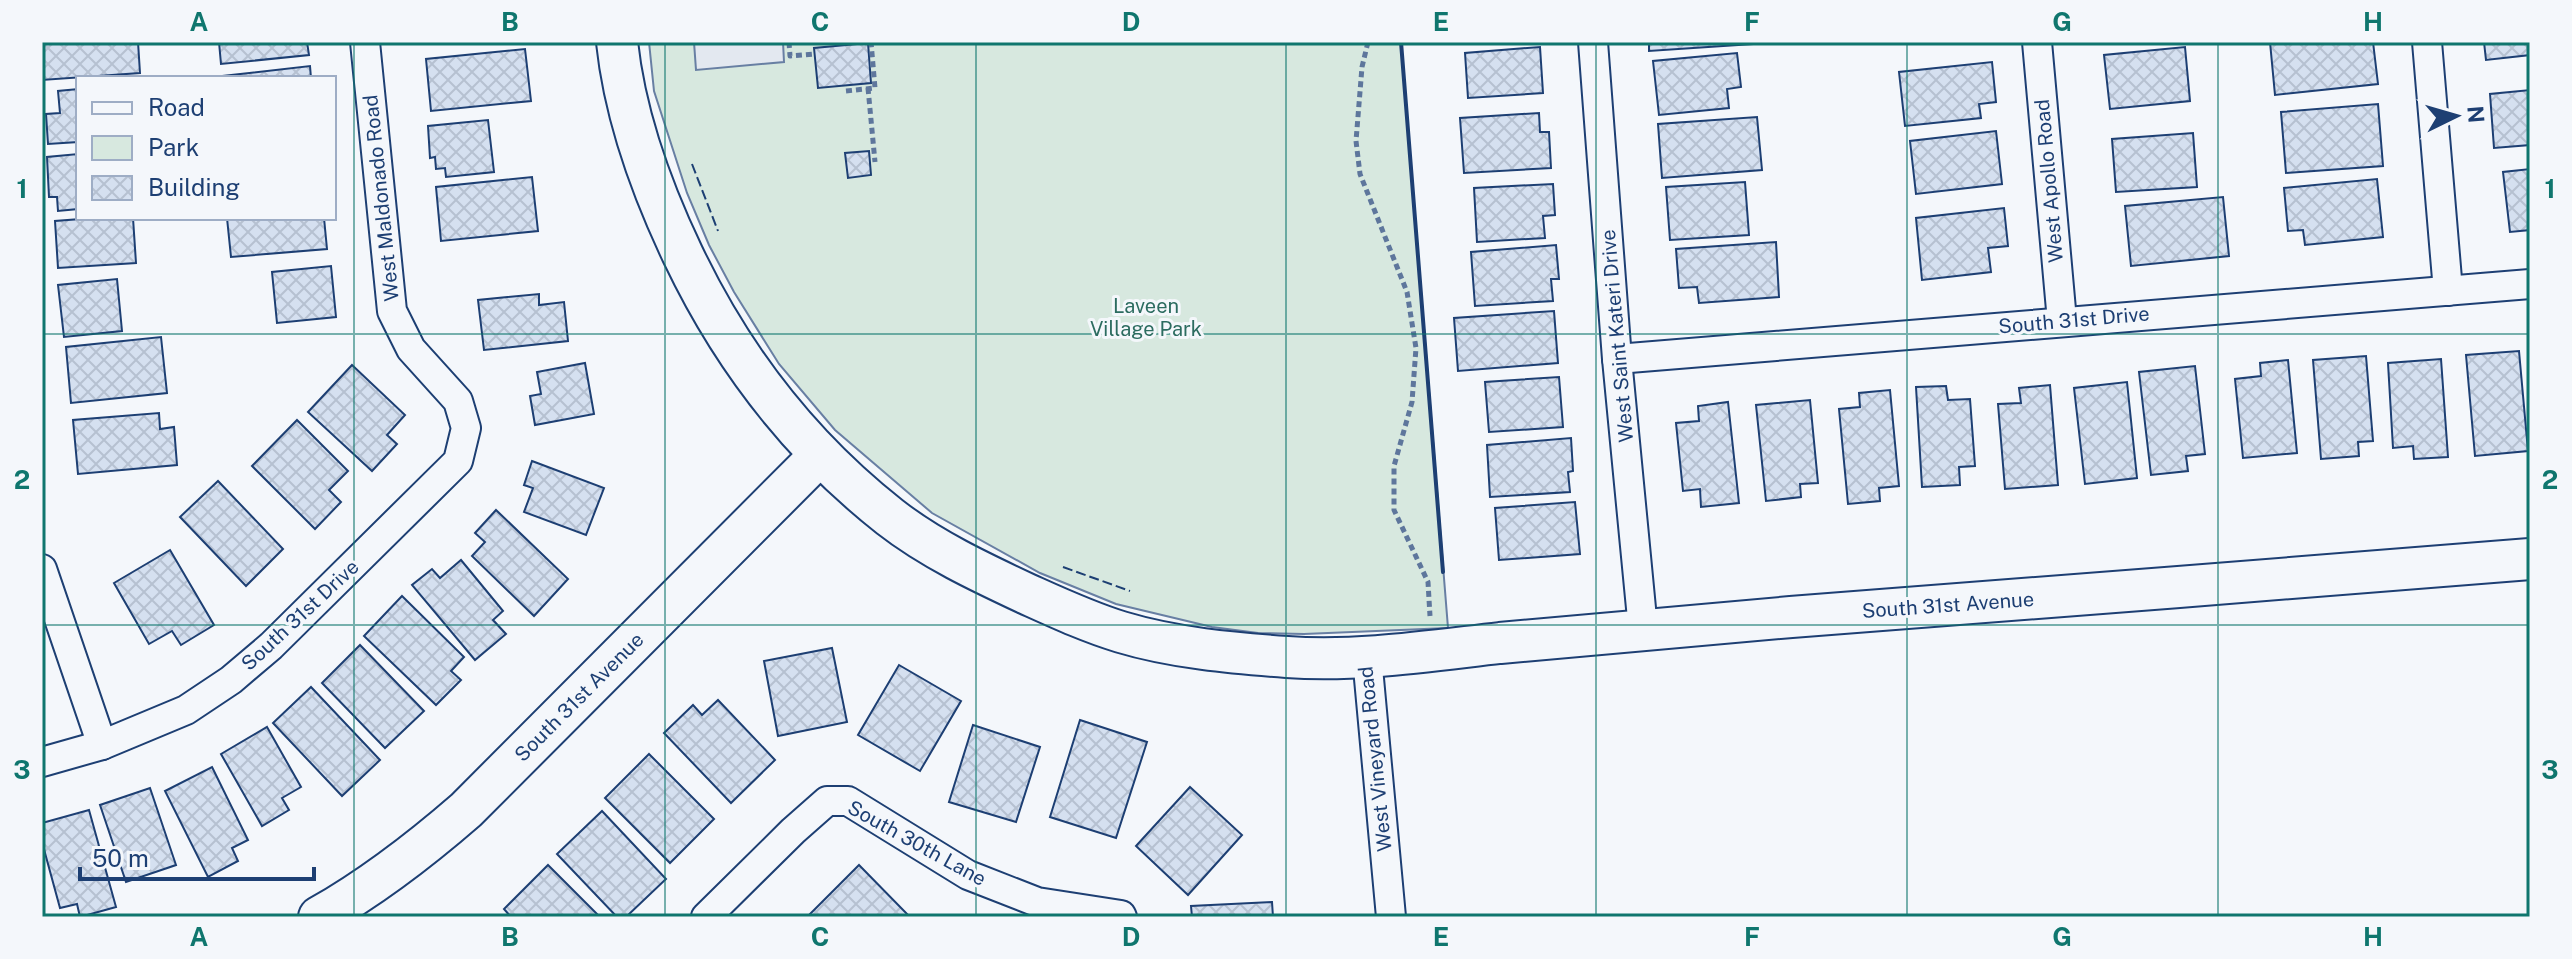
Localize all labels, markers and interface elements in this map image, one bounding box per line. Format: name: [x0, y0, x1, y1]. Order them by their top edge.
text: A: [190, 6, 209, 37]
text: B: [501, 6, 519, 37]
text: C: [811, 6, 829, 37]
text: D: [1122, 6, 1140, 37]
text: E: [1433, 6, 1449, 37]
text: F: [1744, 6, 1760, 37]
text: G: [2052, 6, 2072, 37]
text: H: [2363, 6, 2383, 37]
legend: [76, 76, 336, 220]
north arrow: [2416, 76, 2496, 156]
text: Road: [148, 93, 205, 121]
street label: West Maldonado Road: [358, 94, 404, 302]
street label: West Apollo Road: [2030, 98, 2068, 264]
text: N: [2462, 105, 2490, 124]
text: Park: [148, 133, 199, 161]
text: 1: [16, 173, 28, 204]
text: Building: [148, 173, 240, 201]
text: 1: [2544, 173, 2556, 204]
street label: West Saint Kateri Drive: [1596, 229, 1638, 443]
park label: Laveen Village Park: [1090, 294, 1202, 341]
street label: South 31st Drive: [1997, 301, 2151, 339]
text: 2: [14, 464, 30, 495]
text: 2: [2542, 464, 2558, 495]
street label: South 31st Drive: [236, 555, 364, 675]
street label: South 31st Avenue: [1861, 587, 2035, 623]
street label: South 31st Avenue: [510, 628, 648, 766]
street label: West Vineyard Road: [1353, 665, 1397, 853]
text: 3: [13, 754, 31, 785]
text: 3: [2541, 754, 2559, 785]
street label: South 30th Lane: [844, 795, 990, 891]
scale bar: [80, 831, 314, 881]
text: 50 m: [92, 844, 149, 872]
text: A: [190, 921, 209, 952]
text: B: [501, 921, 519, 952]
text: C: [811, 921, 829, 952]
text: D: [1122, 921, 1140, 952]
text: E: [1433, 921, 1449, 952]
text: F: [1744, 921, 1760, 952]
text: G: [2052, 921, 2072, 952]
text: H: [2363, 921, 2383, 952]

